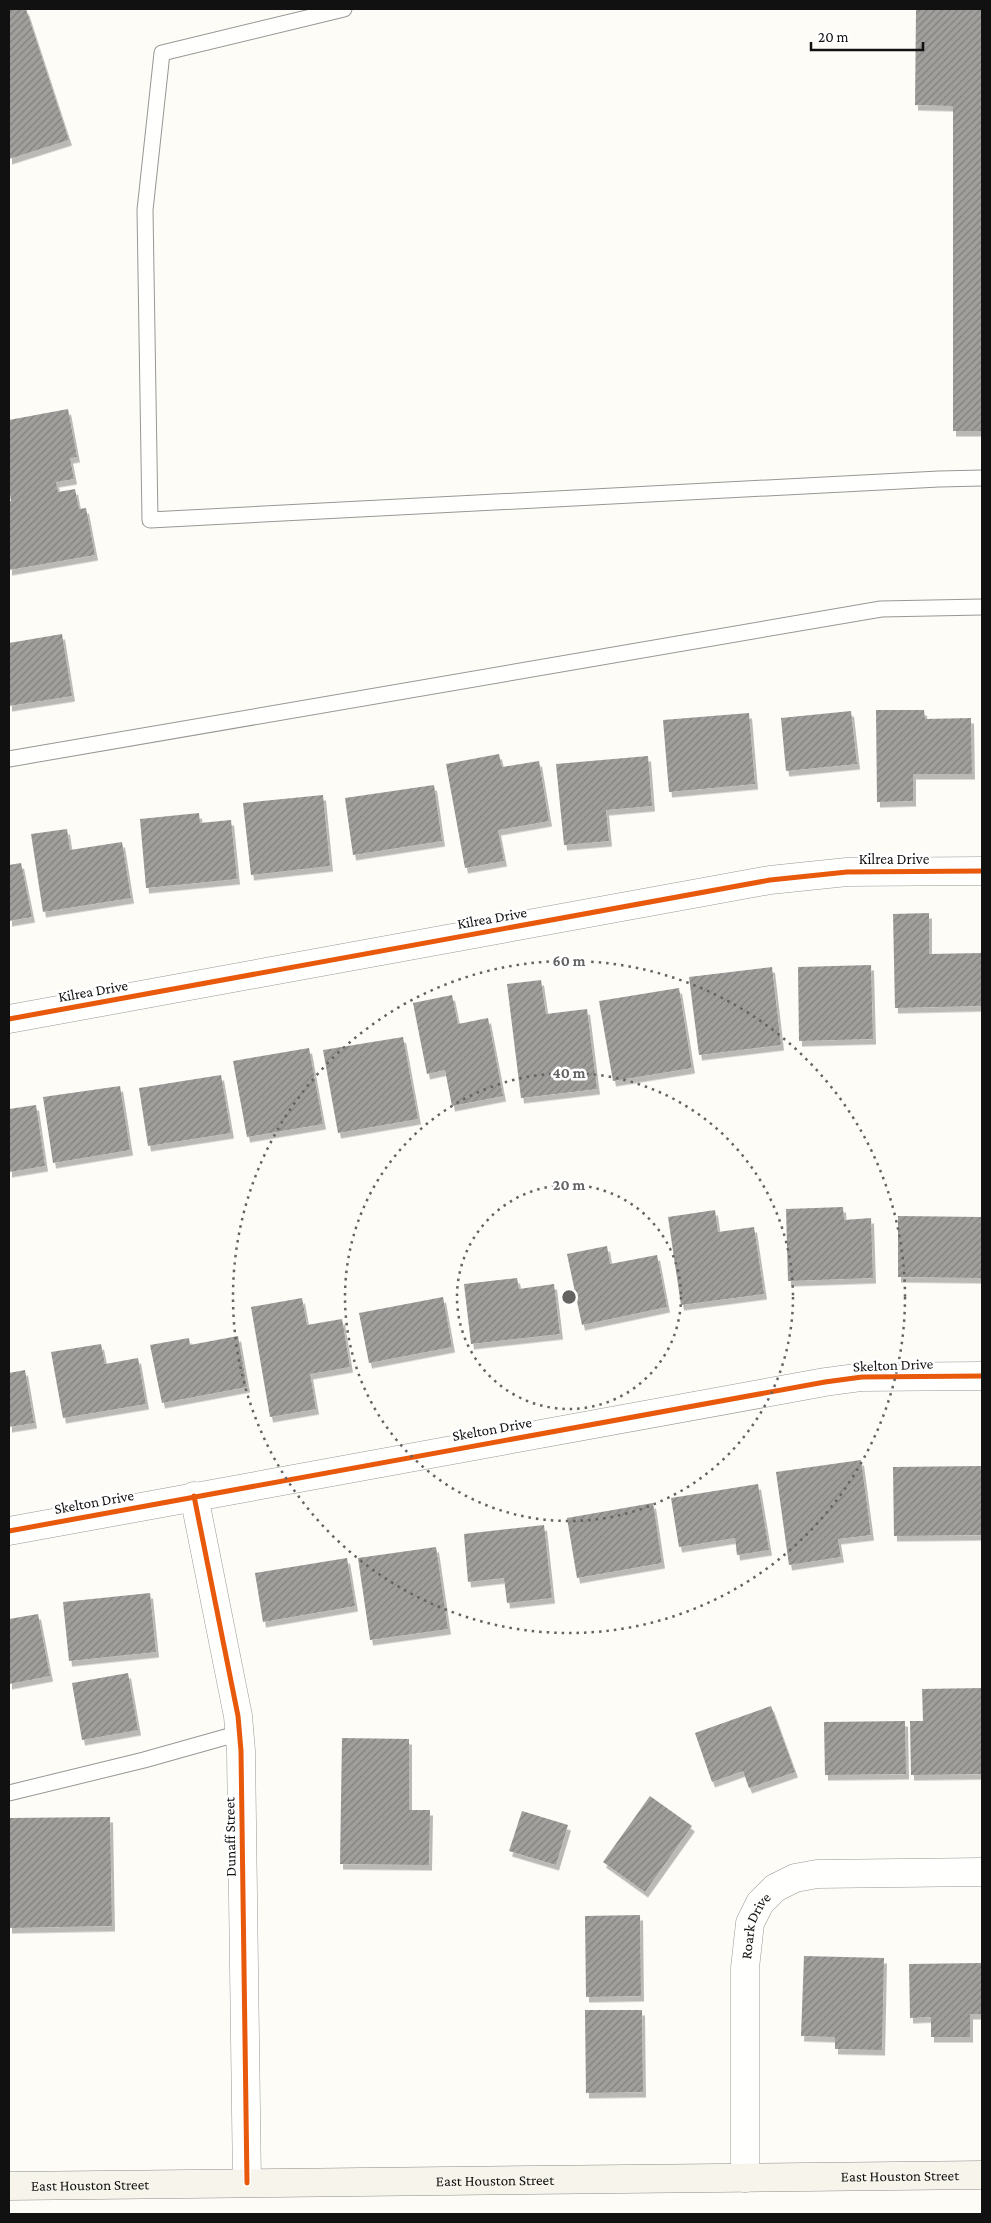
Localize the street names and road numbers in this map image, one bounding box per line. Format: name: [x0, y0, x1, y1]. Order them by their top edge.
street label: Kilrea Drive: [859, 851, 930, 867]
street label: Kilrea Drive: [456, 904, 528, 932]
street label: Kilrea Drive: [57, 977, 129, 1005]
street label: Skelton Drive: [853, 1356, 934, 1374]
street label: Skelton Drive: [451, 1414, 533, 1444]
street label: Skelton Drive: [53, 1487, 135, 1517]
street label: Dunaff Street: [221, 1796, 239, 1877]
street label: Roark Drive: [738, 1889, 774, 1960]
street label: East Houston Street: [841, 2167, 960, 2185]
street label: East Houston Street: [436, 2172, 555, 2189]
street label: East Houston Street: [31, 2176, 150, 2194]

